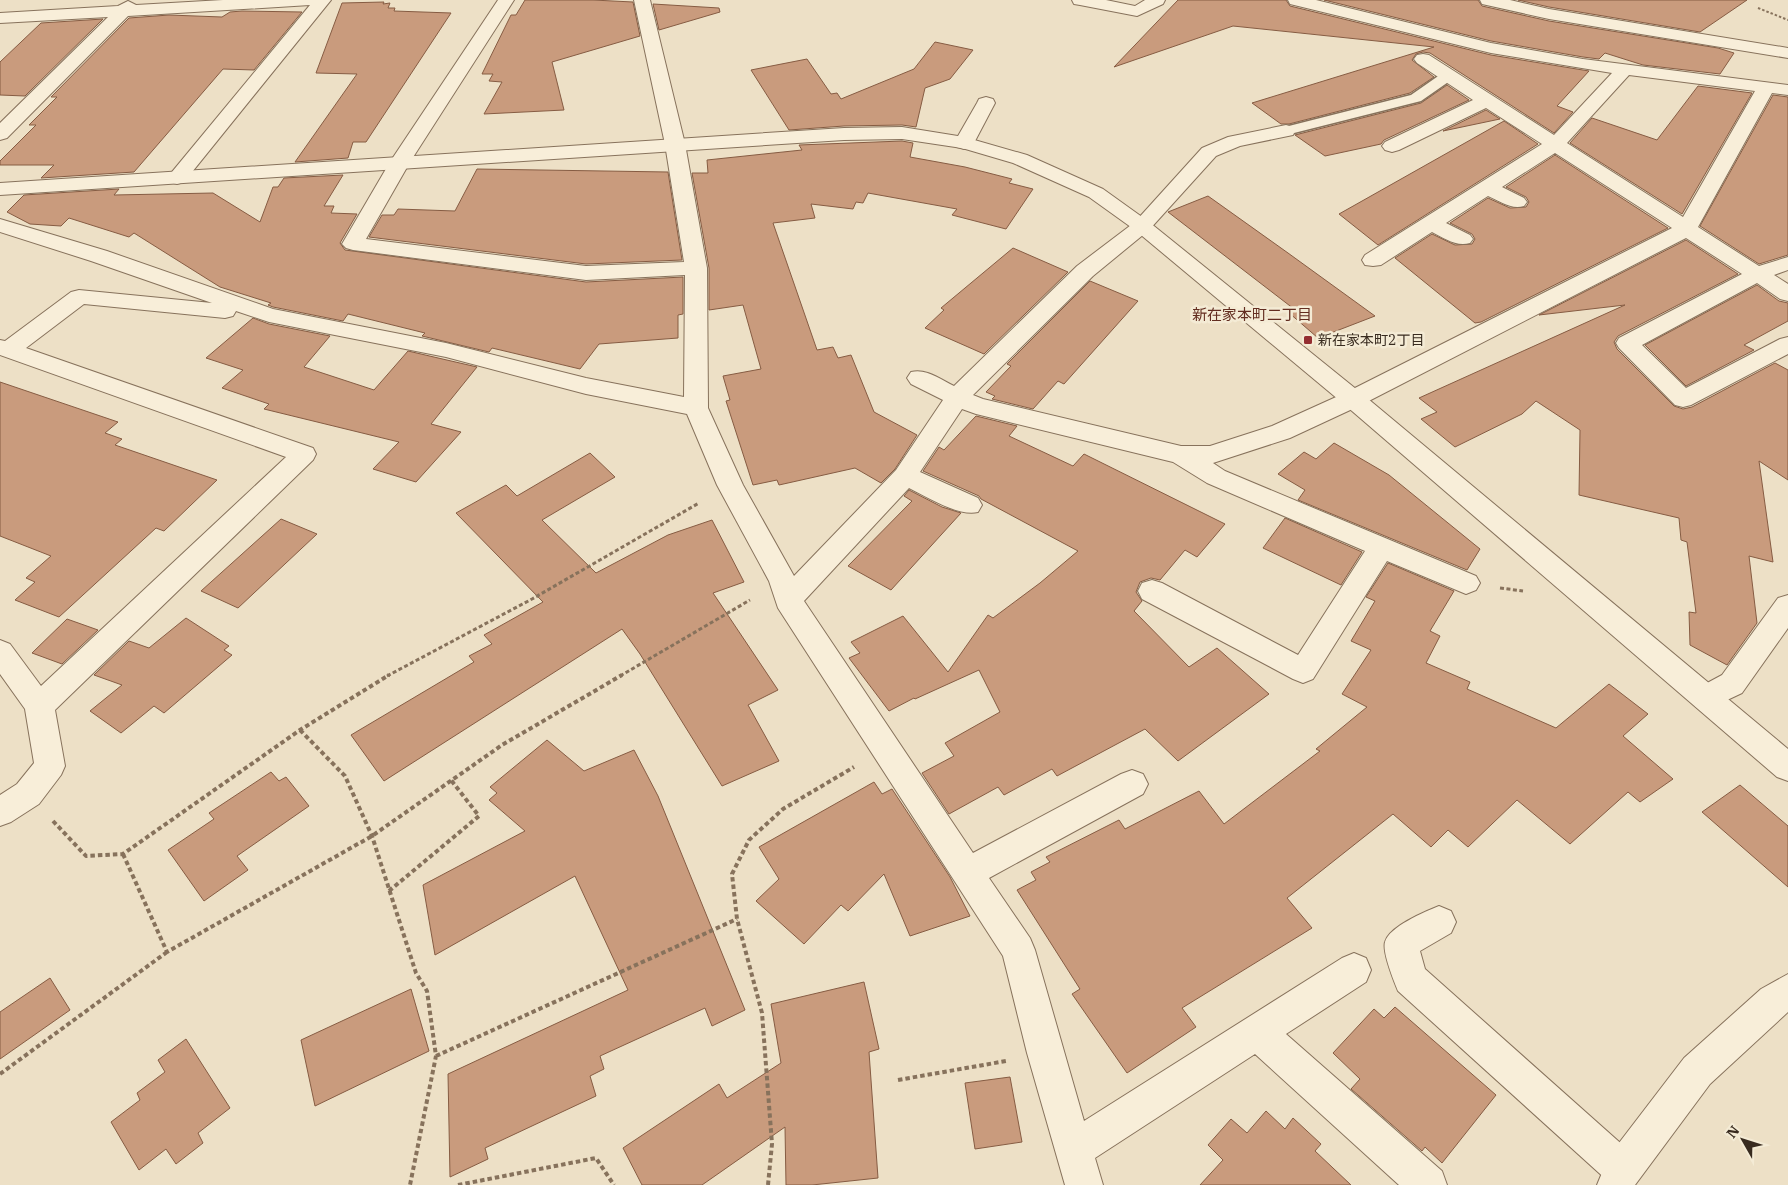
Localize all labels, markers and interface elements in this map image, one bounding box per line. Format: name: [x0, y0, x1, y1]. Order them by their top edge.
district label: 新在家本町二丁目: [1192, 305, 1312, 324]
place label: 新在家本町2丁目: [1318, 331, 1424, 349]
marker: 新在家本町2丁目: [1302, 334, 1314, 346]
north arrow: [1718, 1115, 1768, 1165]
text: N: [1722, 1122, 1743, 1142]

